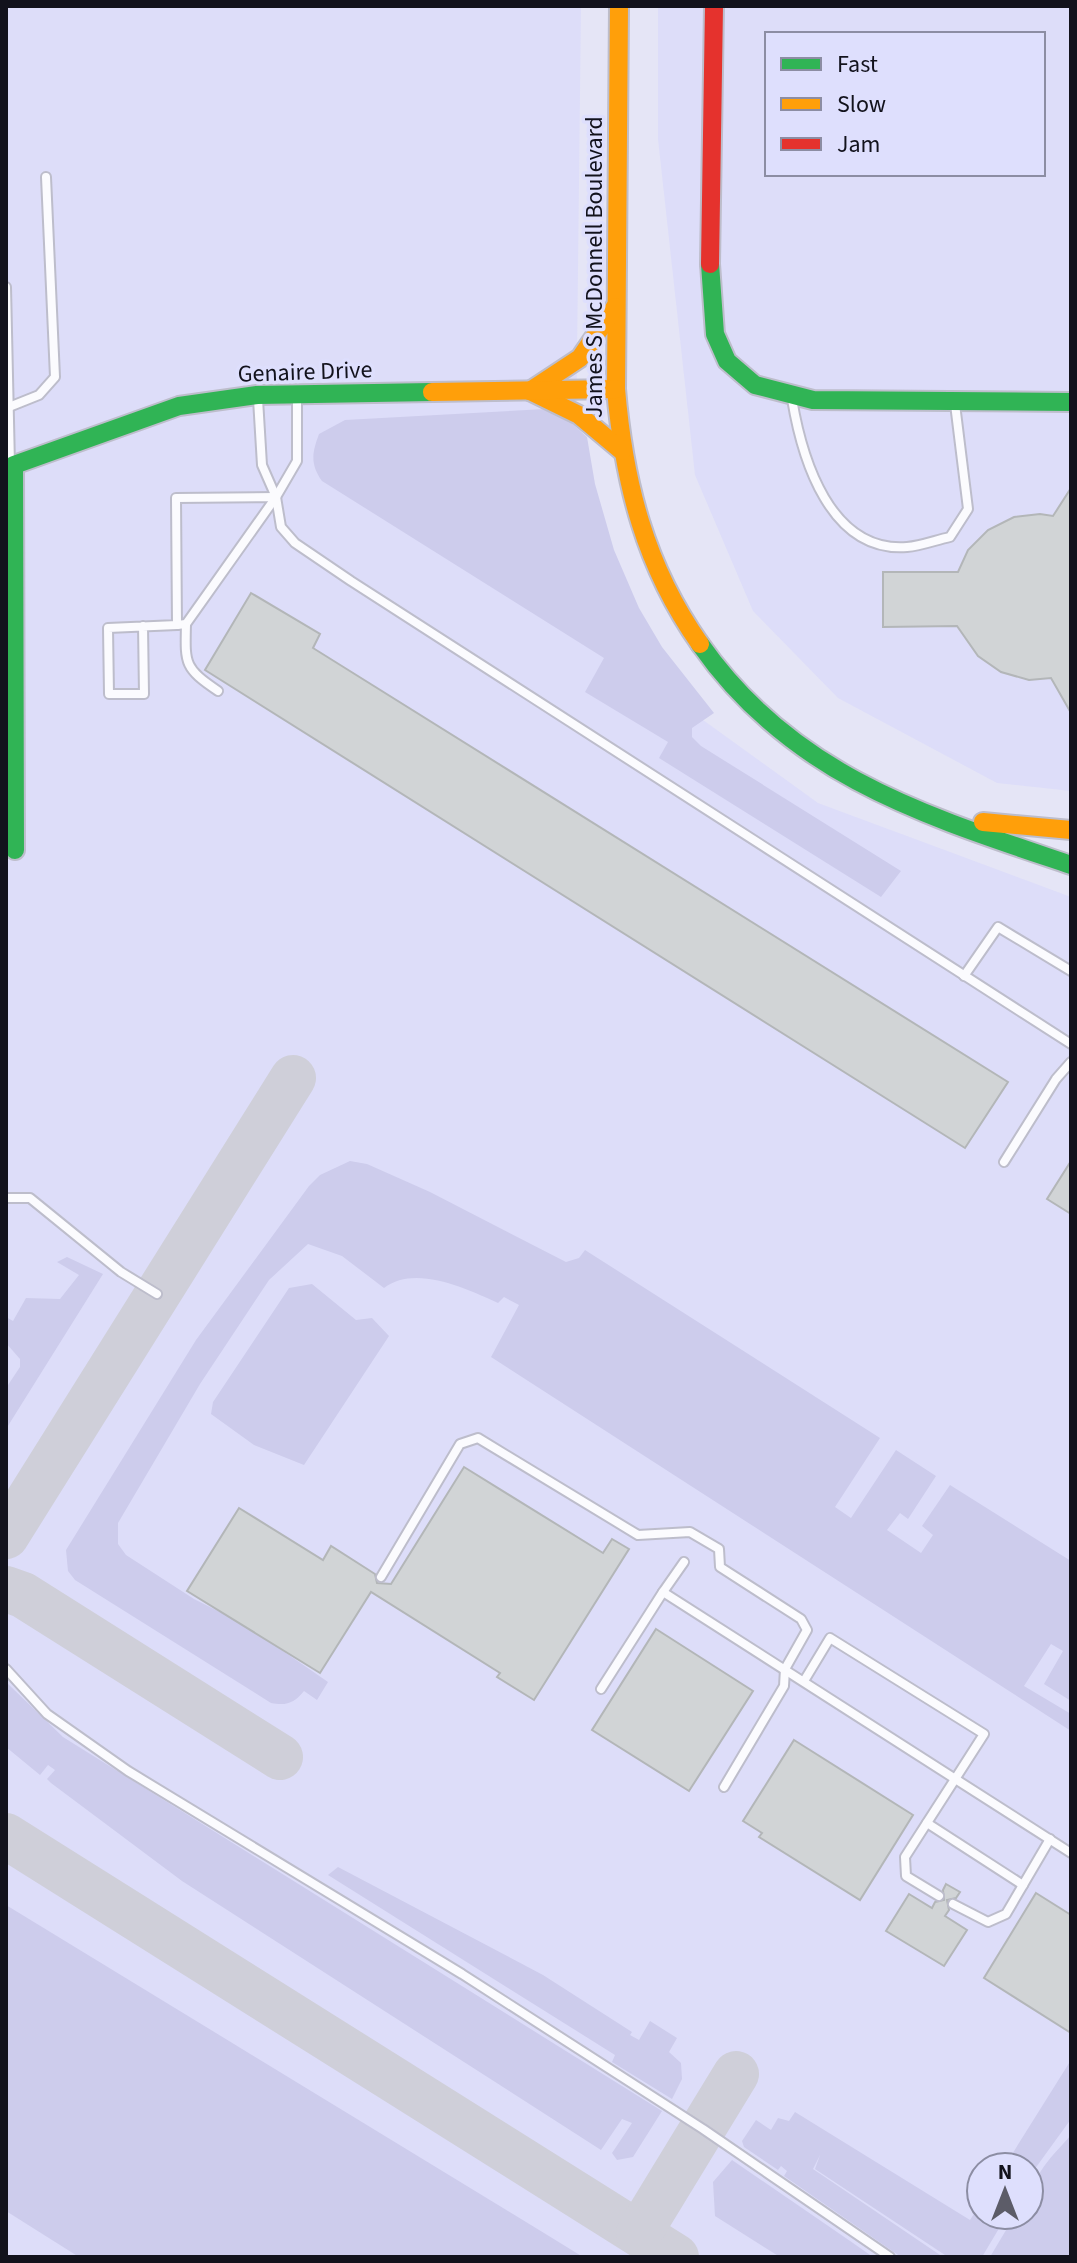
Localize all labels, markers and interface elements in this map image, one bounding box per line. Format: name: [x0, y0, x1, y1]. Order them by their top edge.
legend: [765, 32, 1045, 176]
text: Fast: [837, 47, 878, 82]
text: Slow: [837, 87, 886, 122]
street label: James S McDonnell Boulevard: [577, 116, 612, 418]
text: Jam: [837, 127, 881, 162]
street label: Genaire Drive: [237, 352, 373, 392]
north arrow: [965, 2151, 1045, 2231]
text: N: [998, 2156, 1012, 2188]

